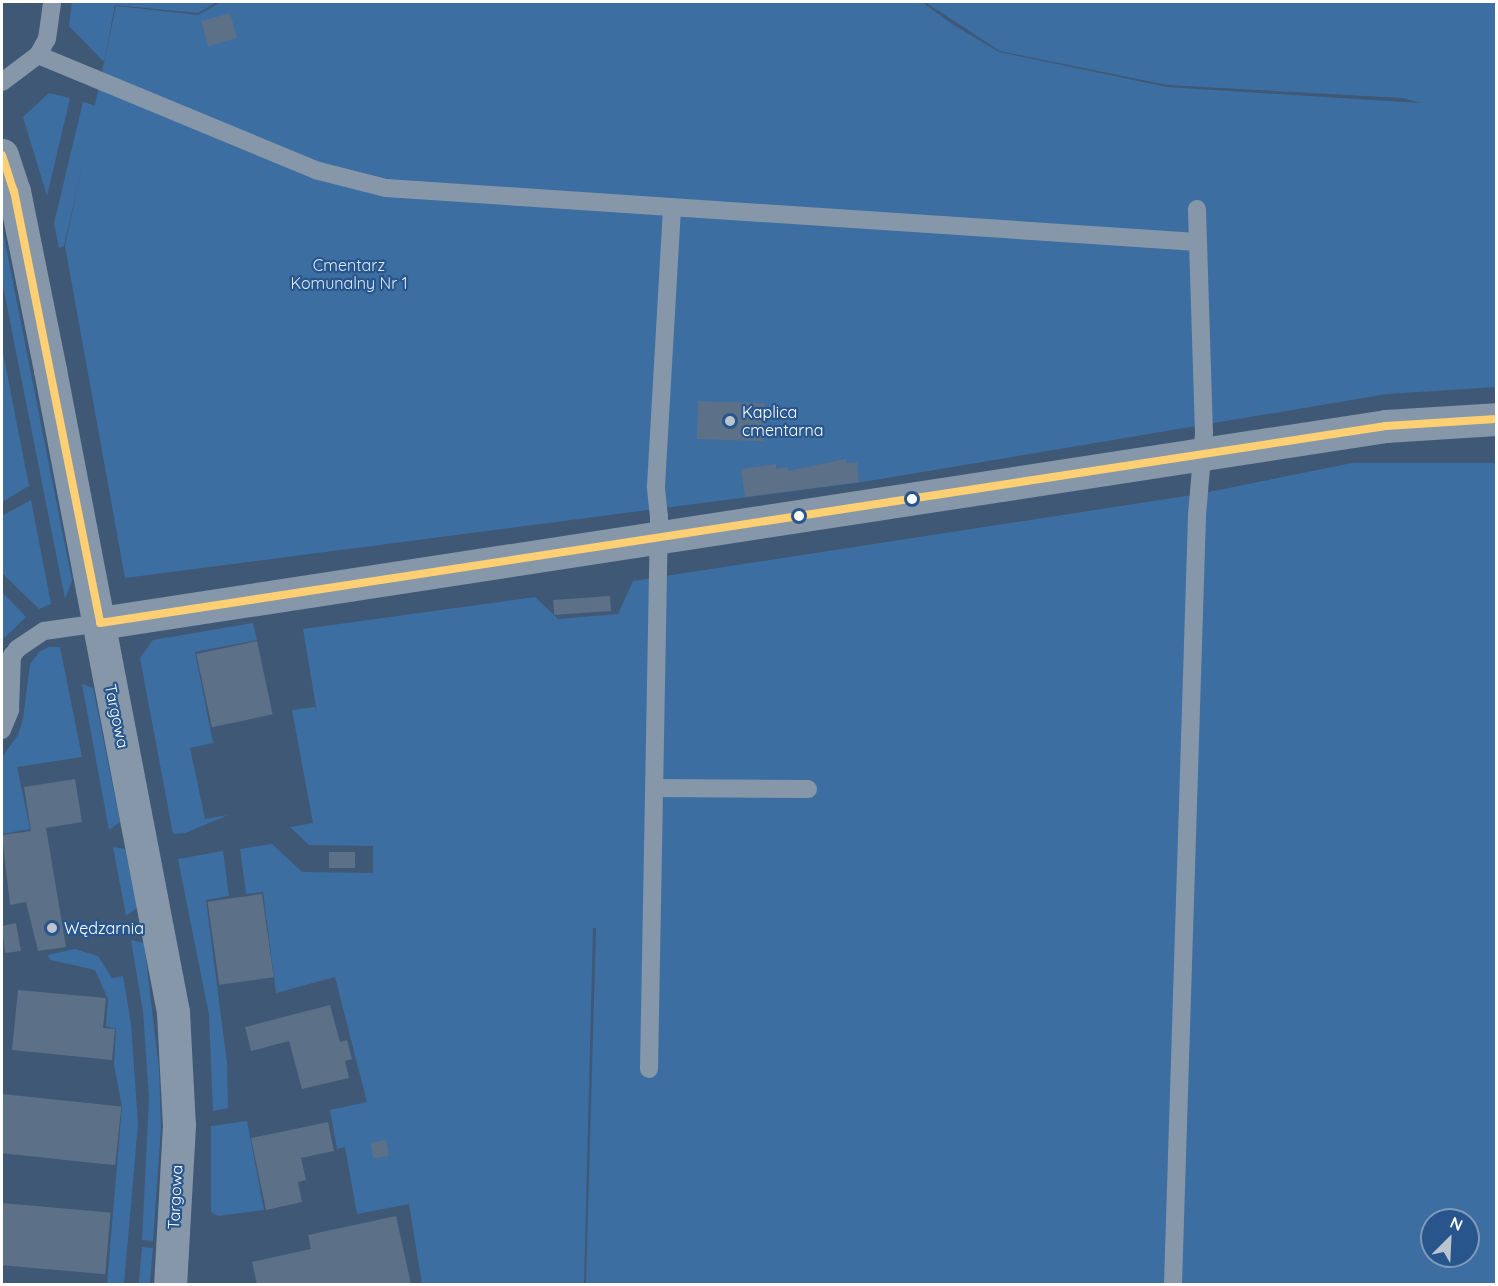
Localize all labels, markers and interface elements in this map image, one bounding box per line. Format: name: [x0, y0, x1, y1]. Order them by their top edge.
park label: Cmentarz Komunalny Nr 1: [290, 255, 408, 293]
place label: Kaplica cmentarna: [742, 402, 823, 440]
marker: Kaplica cmentarna: [723, 414, 737, 428]
unlabelled marker: [906, 493, 918, 505]
unlabelled marker: [793, 510, 805, 522]
street label: Targowa: [101, 682, 133, 750]
place label: Wędzarnia: [64, 918, 144, 938]
marker: Wędzarnia: [45, 921, 59, 935]
street label: Targowa: [164, 1164, 186, 1230]
north arrow: [1420, 1208, 1480, 1268]
text: N: [1447, 1212, 1466, 1235]

